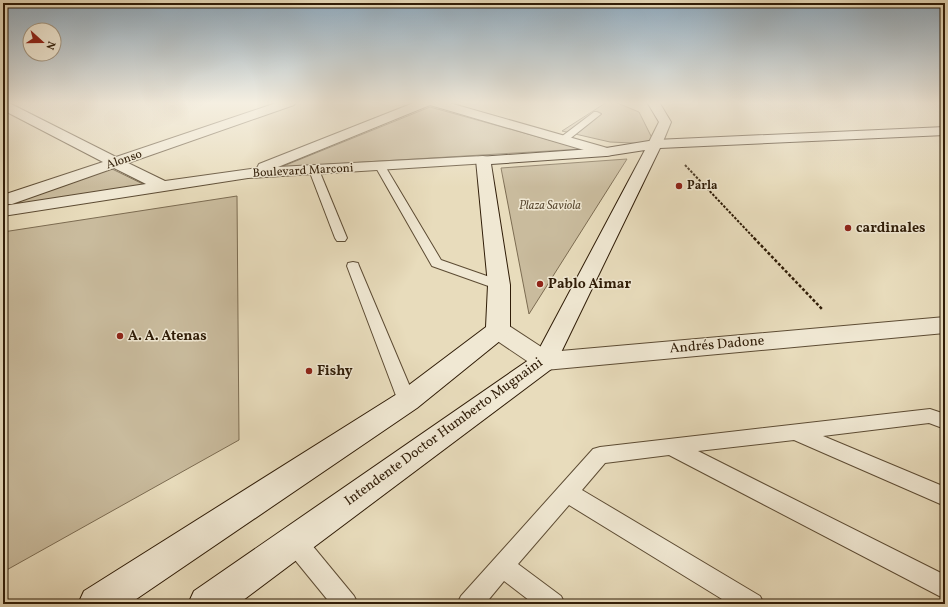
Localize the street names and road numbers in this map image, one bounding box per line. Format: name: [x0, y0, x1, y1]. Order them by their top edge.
street label: Alonso: [104, 146, 144, 174]
street label: Boulevard Marconi: [252, 160, 354, 182]
street label: Andrés Dadone: [669, 331, 765, 359]
street label: Intendente Doctor Humberto Mugnaini: [341, 354, 547, 510]

